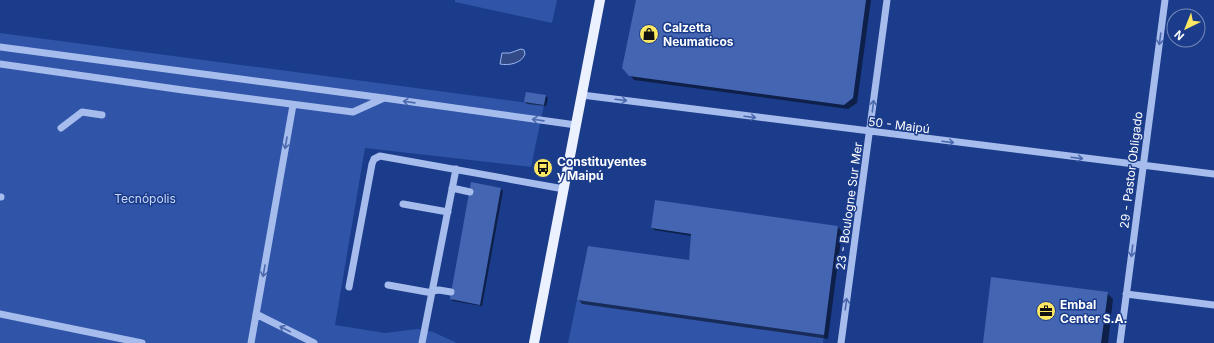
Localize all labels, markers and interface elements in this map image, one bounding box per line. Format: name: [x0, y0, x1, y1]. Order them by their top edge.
north arrow: [1166, 8, 1206, 48]
place label: Calzetta Neumaticos: [663, 20, 734, 49]
shop icon: Calzetta Neumaticos: [638, 23, 660, 45]
text: N: [1171, 27, 1187, 43]
one-way arrow: [1156, 32, 1164, 45]
one-way arrow: [614, 96, 627, 104]
one-way arrow: [403, 98, 416, 106]
one-way arrow: [869, 100, 877, 113]
street label: 29 - Pastor Obligado: [1116, 111, 1146, 229]
one-way arrow: [743, 113, 756, 120]
street label: 50 - Maipú: [867, 114, 931, 136]
one-way arrow: [532, 116, 545, 124]
one-way arrow: [282, 136, 290, 149]
one-way arrow: [941, 138, 954, 146]
street label: 23 - Boulogne Sur Mer: [833, 141, 865, 271]
place label: Constituyentes y Maipú: [557, 154, 647, 183]
one-way arrow: [1070, 154, 1083, 161]
bus stop icon: Constituyentes y Maipú: [532, 157, 554, 179]
park label: Tecnópolis: [114, 191, 176, 206]
one-way arrow: [1128, 244, 1136, 257]
one-way arrow: [260, 264, 268, 277]
place label: Embal Center S.A.: [1060, 297, 1127, 326]
one-way arrow: [842, 298, 850, 311]
office icon: Embal Center S.A.: [1035, 300, 1057, 322]
one-way arrow: [279, 325, 291, 332]

